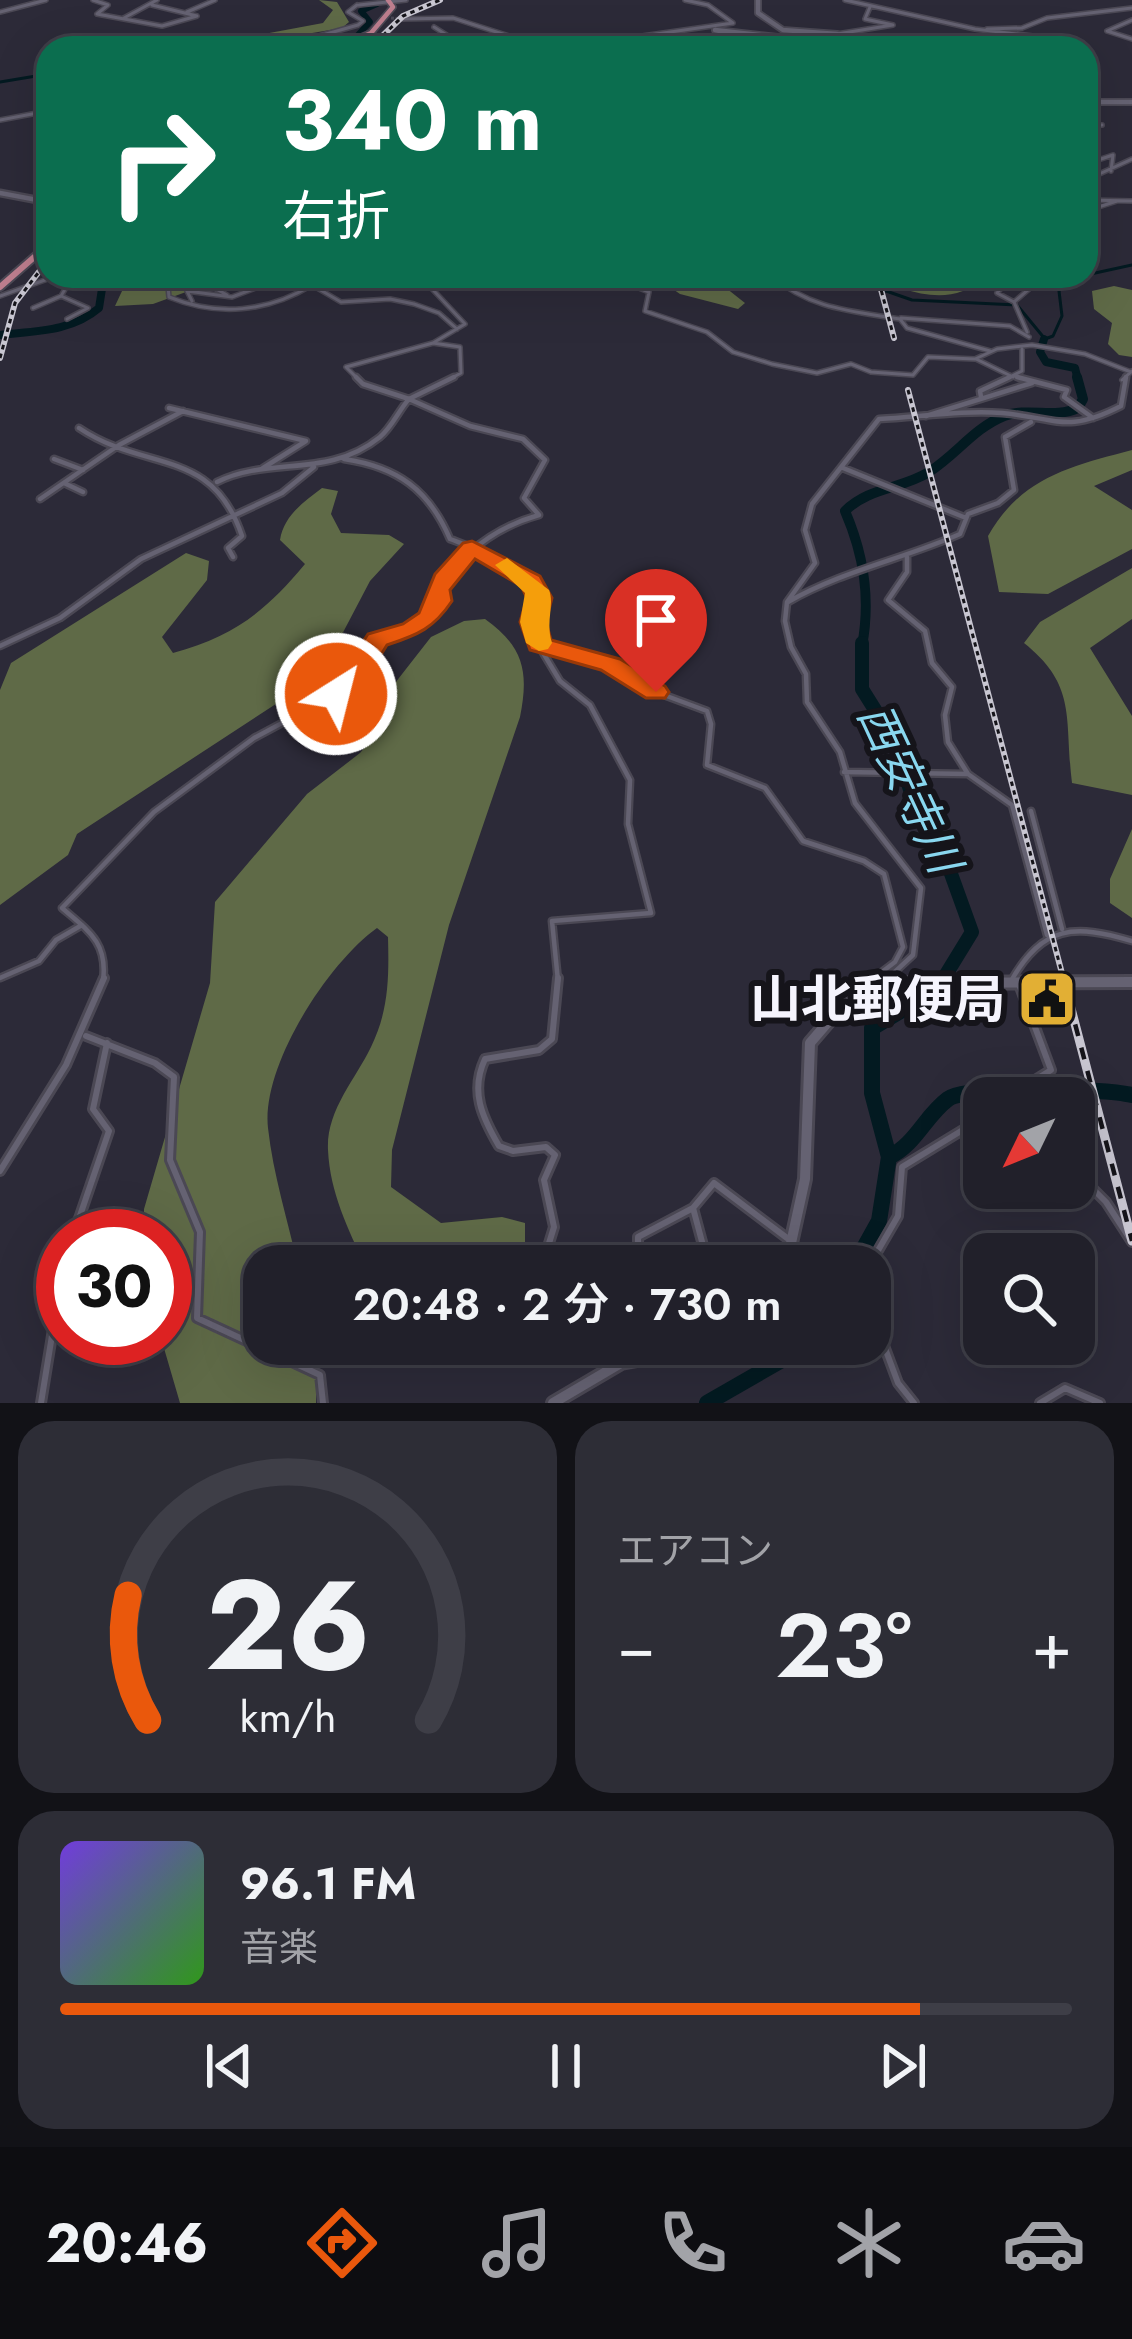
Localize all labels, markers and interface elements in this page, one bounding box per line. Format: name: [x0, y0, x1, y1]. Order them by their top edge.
text: 340 m: [282, 60, 542, 182]
icon: right: [84, 84, 240, 240]
text: 右折: [282, 177, 390, 255]
pin: [605, 569, 707, 692]
icon: arrive: [623, 587, 689, 653]
position arrow: [273, 631, 399, 757]
water label: 西安寺川: [842, 693, 979, 887]
place label: 山北郵便局: [750, 962, 1005, 1036]
public building icon: 山北郵便局: [1016, 968, 1078, 1030]
north arrow: [963, 1077, 1095, 1209]
map controls: [963, 1077, 1095, 1365]
speed limit sign: 30: [36, 1209, 192, 1365]
button: search: [963, 1233, 1095, 1365]
text: 20:48 · 2 分 · 730 m: [352, 1272, 782, 1337]
text: エアコン: [617, 1522, 773, 1579]
text: 26: [205, 1535, 370, 1716]
text: 23°: [775, 1581, 912, 1711]
text: −: [617, 1598, 656, 1694]
text: +: [1031, 1598, 1072, 1694]
text: km/h: [239, 1686, 336, 1748]
text: 96.1 FM: [240, 1851, 416, 1916]
text: 音楽: [240, 1919, 318, 1976]
icon: previous: [196, 2033, 262, 2099]
icon: pause: [533, 2033, 599, 2099]
icon: next: [870, 2033, 936, 2099]
icon: directions: [300, 2201, 384, 2285]
icon: music: [475, 2201, 559, 2285]
icon: phone: [651, 2201, 735, 2285]
icon: climate: [827, 2201, 911, 2285]
icon: car: [1002, 2201, 1086, 2285]
text: 20:46: [46, 2204, 208, 2282]

